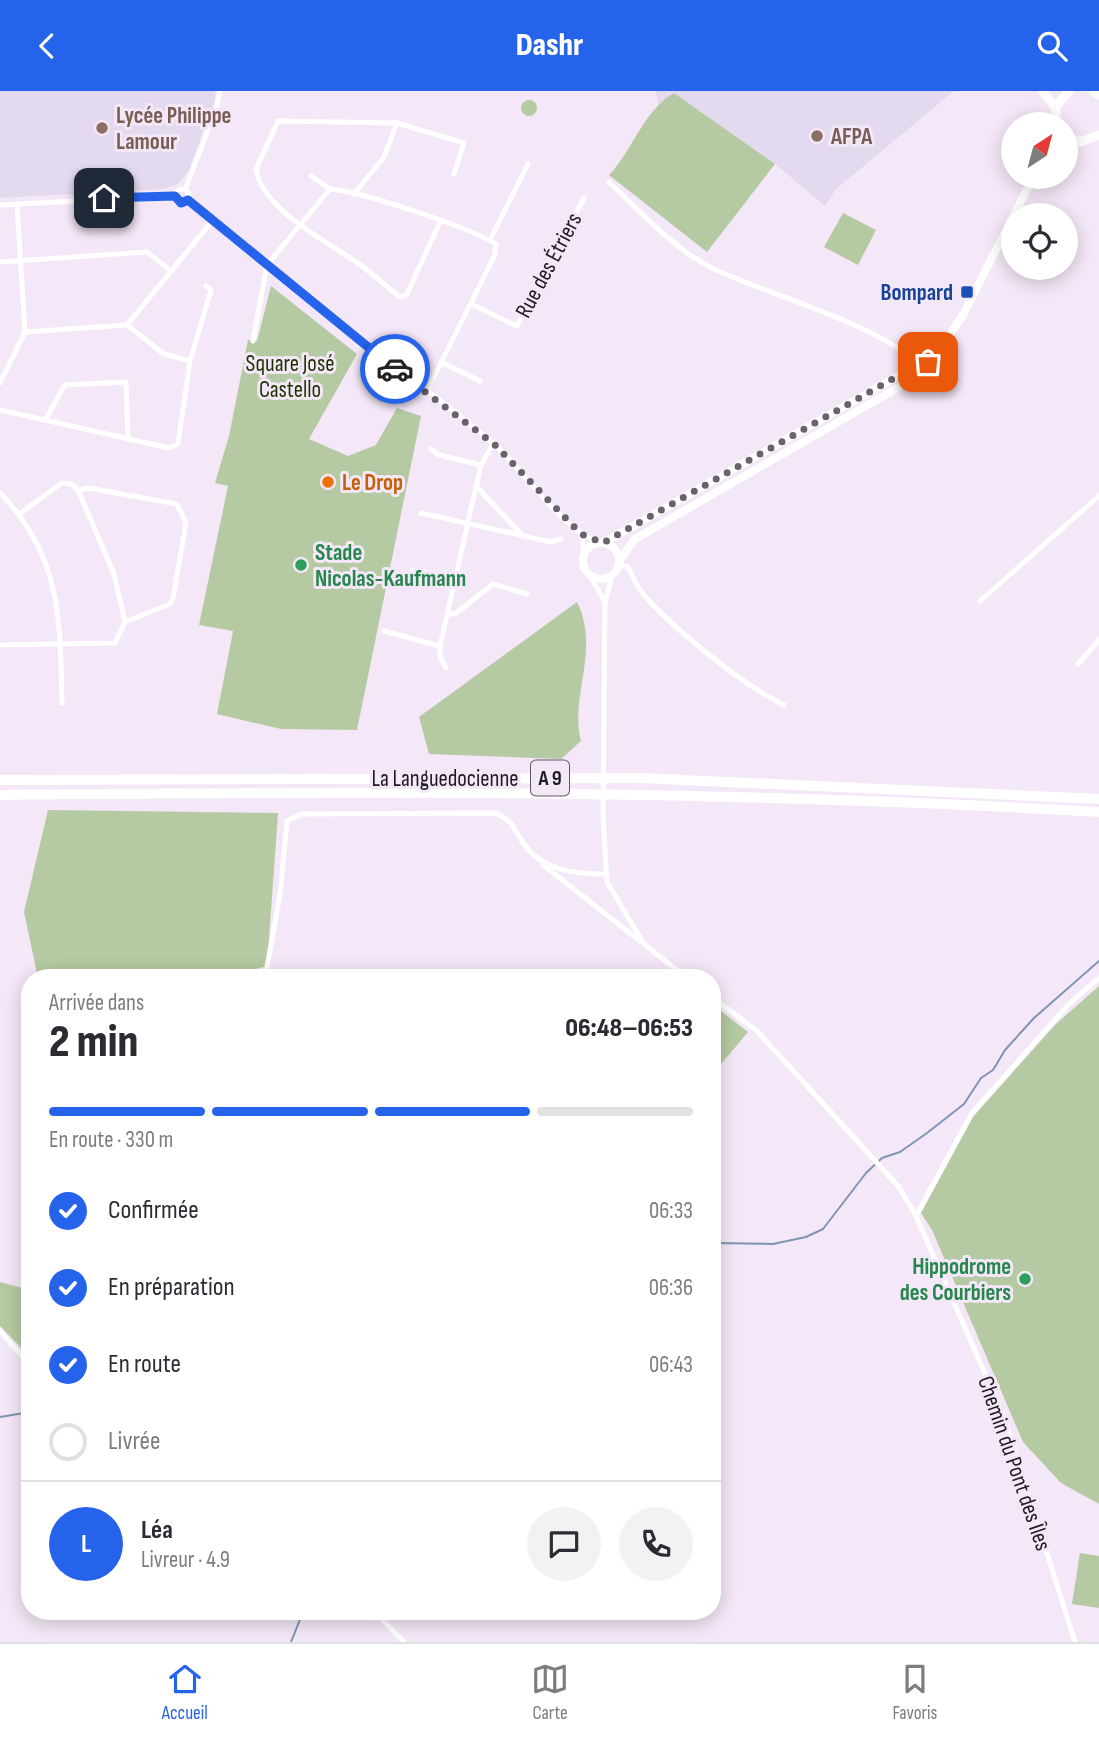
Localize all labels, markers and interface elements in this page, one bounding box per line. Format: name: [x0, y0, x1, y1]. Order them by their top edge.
text: Dashr: [516, 26, 583, 65]
icon: back: [28, 27, 66, 65]
icon: search: [1033, 27, 1071, 65]
place label: Lycée Philippe Lamour: [116, 102, 231, 156]
north arrow: [1001, 112, 1078, 189]
map controls: [1001, 112, 1078, 280]
marker: Lycée Philippe Lamour: [94, 120, 110, 136]
place label: AFPA: [830, 123, 873, 151]
marker: AFPA: [809, 128, 825, 144]
pin: [74, 168, 134, 228]
icon: home: [85, 179, 123, 217]
button: locate: [1001, 203, 1078, 280]
street label: Rue des Étriers: [510, 208, 588, 323]
place label: Bompard: [881, 279, 953, 307]
marker: Bompard: [959, 284, 975, 300]
pin: [898, 332, 958, 392]
courier: [360, 334, 430, 404]
icon: bag: [909, 343, 947, 381]
park label: Square José Castello: [246, 350, 334, 404]
icon: car: [376, 350, 414, 388]
place label: Le Drop: [342, 469, 403, 497]
marker: Le Drop: [320, 474, 336, 490]
place label: Stade Nicolas-Kaufmann: [315, 539, 466, 593]
marker: Stade Nicolas-Kaufmann: [293, 557, 309, 573]
road number: A 9: [531, 761, 569, 795]
street label: La Languedocienne: [371, 765, 519, 793]
text: Arrivée dans: [49, 989, 144, 1017]
text: 06:48–06:53: [565, 1013, 693, 1044]
text: 2 min: [49, 1015, 138, 1070]
text: En route · 330 m: [49, 1126, 173, 1154]
icon: check: [49, 1192, 87, 1230]
text: Confirmée: [108, 1195, 199, 1226]
text: 06:33: [649, 1197, 693, 1225]
place label: Hippodrome des Courbiers: [900, 1253, 1011, 1307]
icon: check: [49, 1269, 87, 1307]
marker: Hippodrome des Courbiers: [1017, 1271, 1033, 1287]
text: En préparation: [108, 1272, 235, 1303]
text: 06:36: [649, 1274, 693, 1302]
icon: check: [49, 1346, 87, 1384]
text: En route: [108, 1349, 181, 1380]
text: 06:43: [649, 1351, 693, 1379]
street label: Chemin du Pont des Îles: [971, 1372, 1057, 1554]
text: Livrée: [108, 1426, 160, 1457]
button: chat: [527, 1507, 601, 1581]
button: phone: [619, 1507, 693, 1581]
text: Léa: [141, 1515, 173, 1546]
text: L: [81, 1529, 91, 1560]
text: Livreur · 4.9: [141, 1546, 230, 1574]
tab: Accueil: [162, 1660, 208, 1725]
tab: Carte: [531, 1660, 569, 1725]
tab: Favoris: [892, 1660, 937, 1725]

